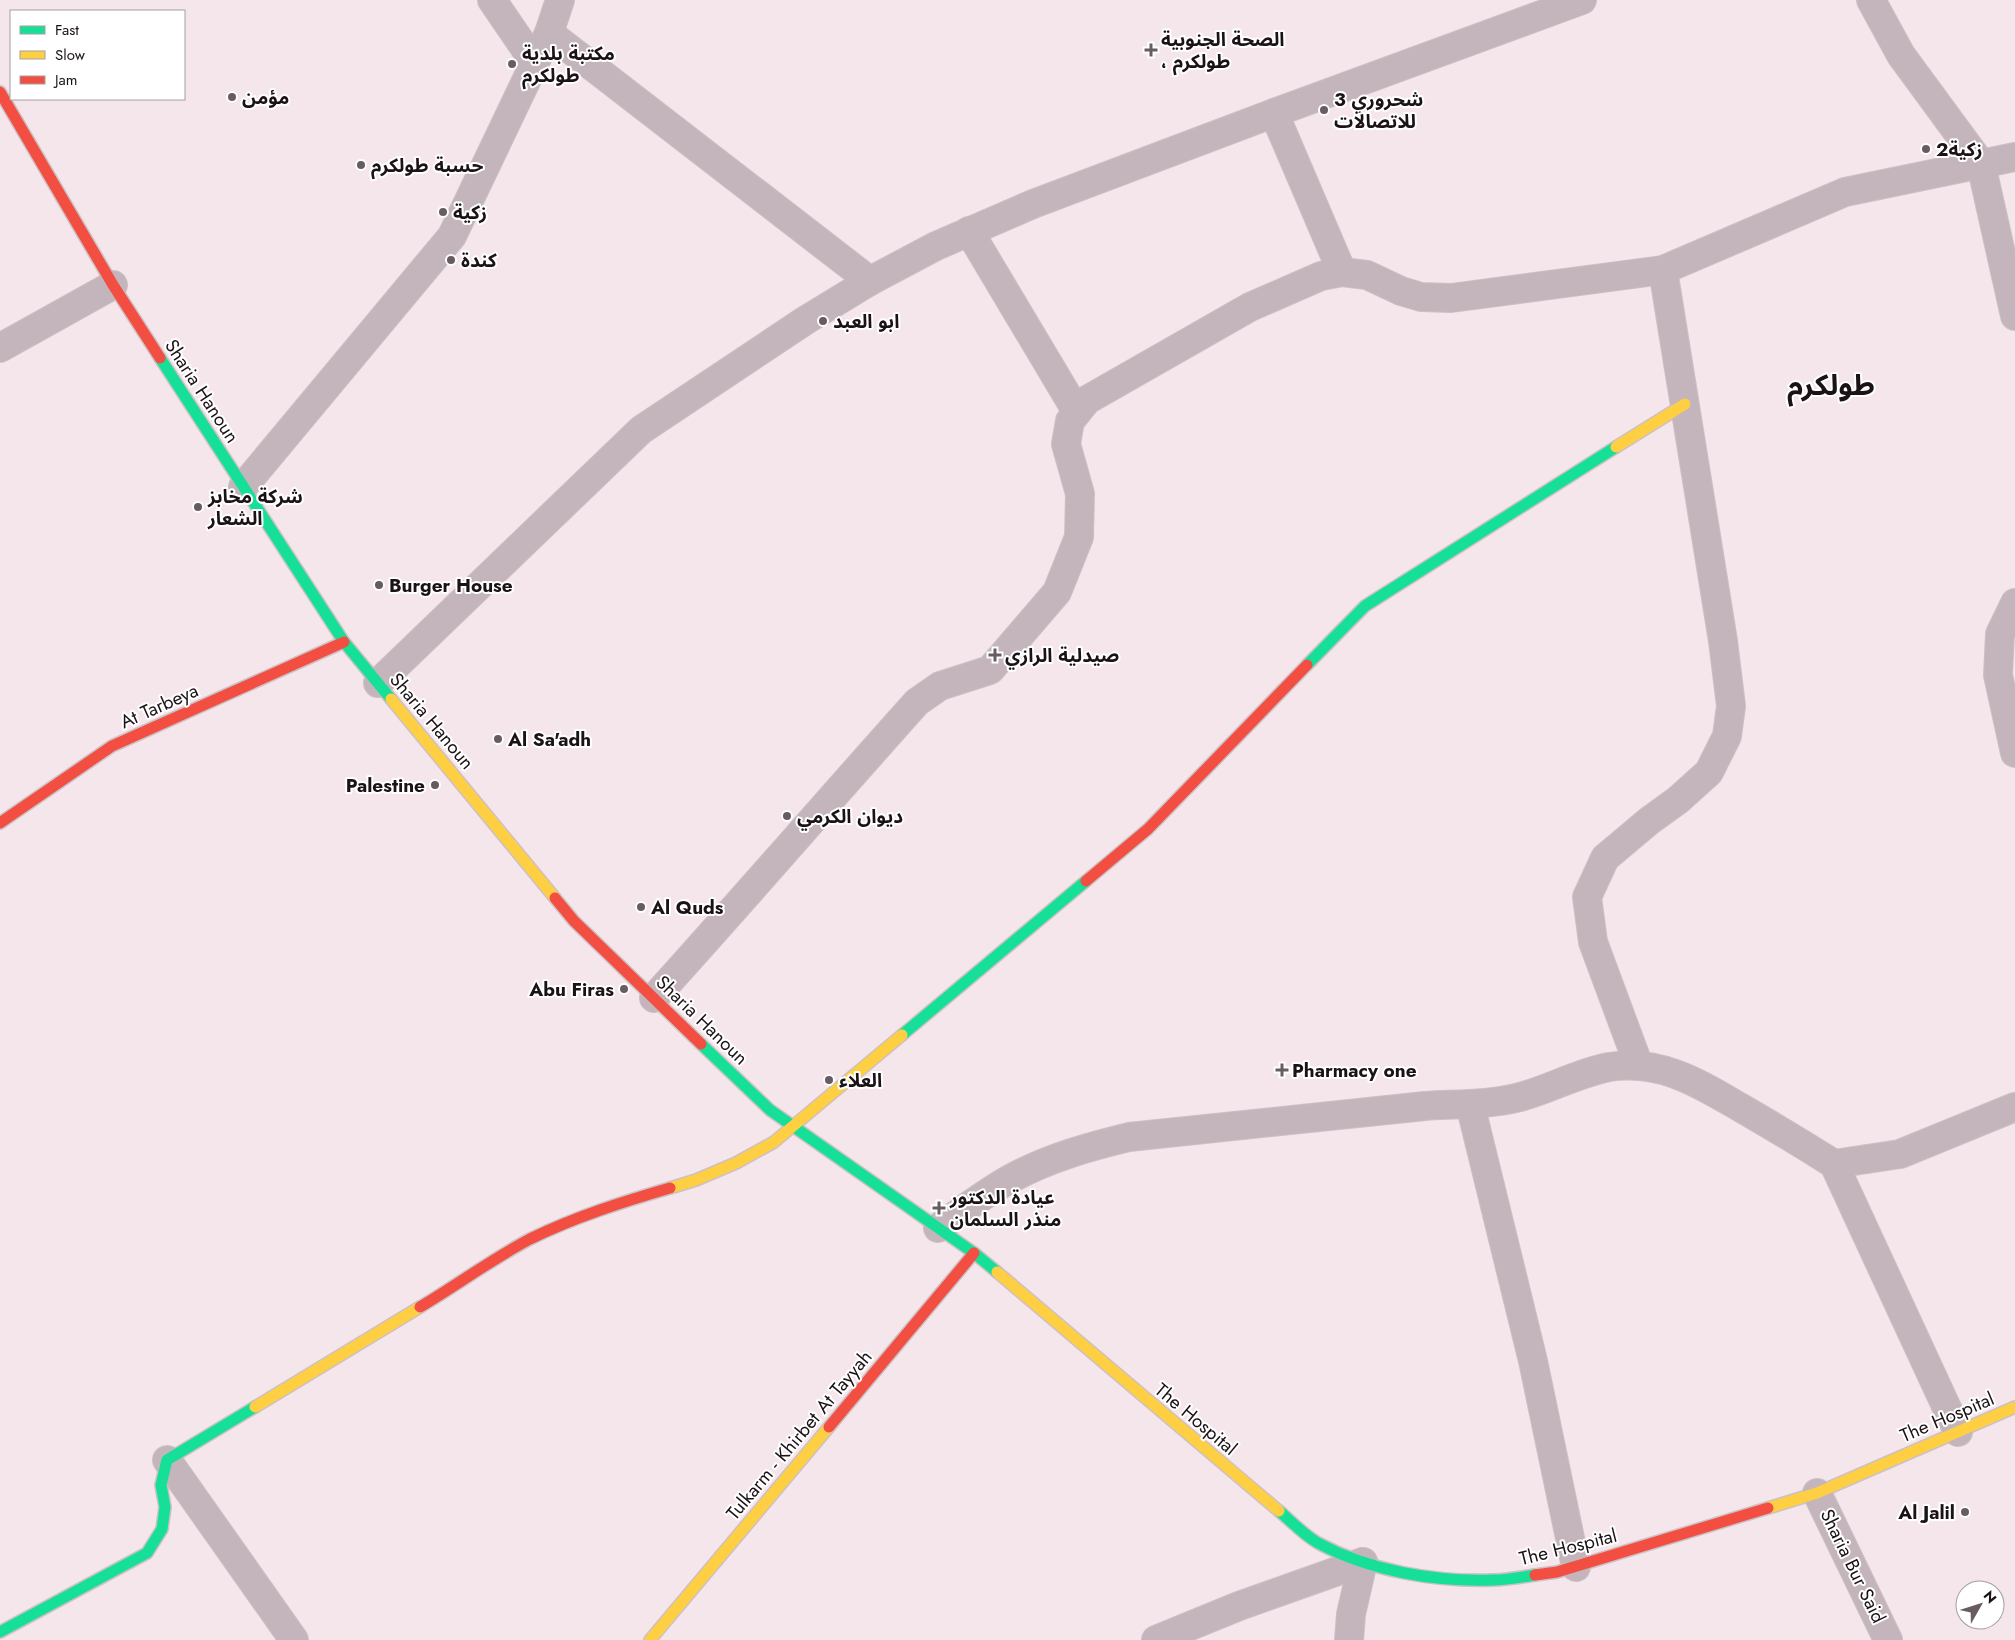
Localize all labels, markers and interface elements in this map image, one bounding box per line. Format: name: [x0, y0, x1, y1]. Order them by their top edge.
legend: [10, 10, 185, 100]
text: Fast: [55, 19, 79, 41]
place label: الصحة الجنوبية ، طولكرم: [1161, 26, 1284, 76]
place label: مكتبة بلدية طولكرم: [522, 40, 615, 90]
text: Slow: [55, 44, 86, 66]
marker: الصحة الجنوبية ، طولكرم: [1145, 44, 1157, 56]
marker: مكتبة بلدية طولكرم: [506, 58, 518, 70]
text: Jam: [53, 69, 78, 91]
place label: مؤمن: [242, 84, 289, 111]
place label: شحروري 3 للاتصالات: [1334, 86, 1423, 135]
marker: مؤمن: [226, 91, 238, 103]
marker: شحروري 3 للاتصالات: [1318, 104, 1330, 116]
place label: زكية2: [1936, 136, 1982, 163]
marker: زكية2: [1920, 143, 1932, 155]
place label: حسبة طولكرم: [371, 152, 483, 180]
marker: حسبة طولكرم: [355, 159, 367, 171]
place label: زكية: [453, 199, 487, 226]
marker: زكية: [437, 206, 449, 218]
place label: كندة: [461, 247, 497, 274]
marker: كندة: [445, 254, 457, 266]
place label: ابو العبد: [833, 308, 899, 335]
marker: ابو العبد: [817, 315, 829, 327]
street label: Sharia Hanoun: [158, 334, 246, 448]
district label: طولكرم: [1787, 364, 1875, 407]
place label: شركة مخابز الشعار: [207, 483, 303, 532]
marker: شركة مخابز الشعار: [192, 501, 204, 513]
place label: Burger House: [389, 572, 513, 599]
marker: Burger House: [373, 579, 385, 591]
place label: صيدلية الرازي: [1005, 642, 1119, 670]
marker: صيدلية الرازي: [989, 649, 1001, 661]
street label: Sharia Hanoun: [383, 667, 481, 775]
street label: At Tarbeya: [115, 677, 203, 735]
place label: Al Sa'adh: [507, 726, 591, 753]
marker: Al Sa'adh: [492, 733, 504, 745]
place label: Palestine: [346, 772, 425, 799]
marker: Palestine: [429, 779, 441, 791]
place label: ديوان الكرمي: [797, 803, 903, 831]
marker: ديوان الكرمي: [781, 810, 793, 822]
place label: Al Quds: [650, 894, 724, 921]
marker: Al Quds: [635, 901, 647, 913]
street label: Sharia Hanoun: [650, 969, 754, 1071]
place label: Abu Firas: [528, 976, 614, 1003]
marker: Abu Firas: [618, 983, 630, 995]
place label: Pharmacy one: [1292, 1057, 1417, 1084]
marker: Pharmacy one: [1276, 1064, 1288, 1076]
place label: العلاء: [839, 1067, 882, 1094]
marker: العلاء: [823, 1074, 835, 1086]
place label: عيادة الدكتور منذر السلمان: [949, 1184, 1061, 1233]
marker: عيادة الدكتور منذر السلمان: [932, 1201, 946, 1215]
street label: Tulkarm - Khirbet At Tayyah: [720, 1344, 878, 1526]
street label: The Hospital: [1149, 1377, 1243, 1461]
street label: The Hospital: [1896, 1385, 1998, 1449]
place label: Al Jalil: [1897, 1499, 1955, 1526]
street label: Sharia Bur Said: [1814, 1504, 1892, 1628]
marker: Al Jalil: [1959, 1506, 1971, 1518]
street label: The Hospital: [1516, 1522, 1620, 1572]
north arrow: [1955, 1580, 2005, 1630]
text: N: [1979, 1586, 2001, 1607]

